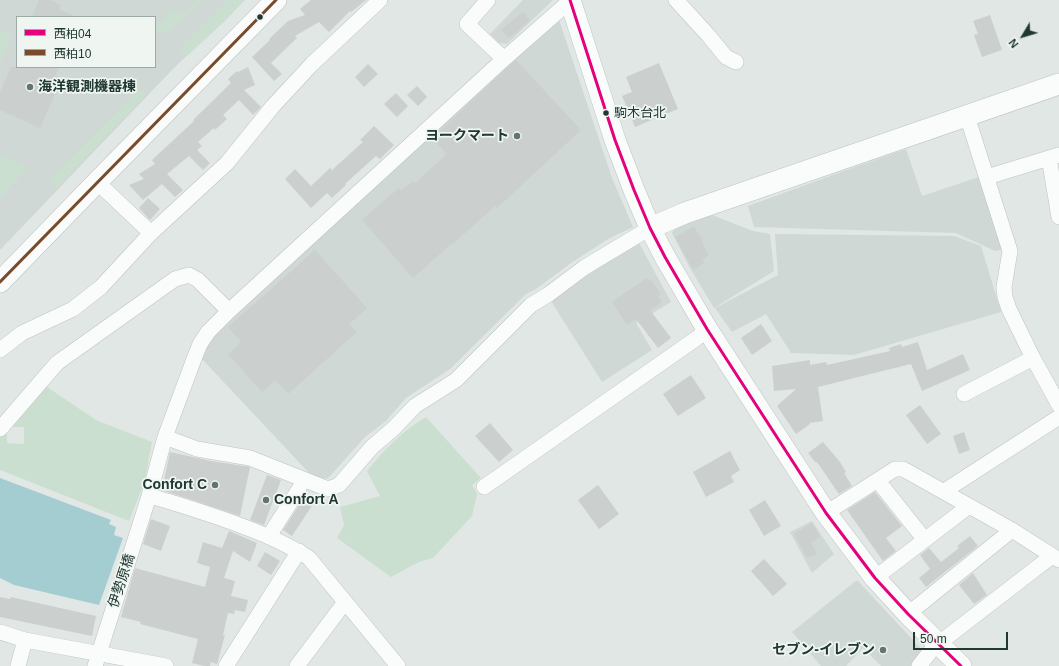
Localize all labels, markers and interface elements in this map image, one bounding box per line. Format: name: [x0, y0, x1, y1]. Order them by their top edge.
unlabelled marker: [255, 12, 265, 22]
legend: [16, 16, 156, 68]
north arrow: [1003, 16, 1043, 56]
text: 西柏04: [54, 27, 91, 41]
text: N: [1006, 37, 1021, 50]
text: 西柏10: [54, 47, 91, 61]
place label: 海洋観測機器棟: [38, 79, 136, 95]
marker: 海洋観測機器棟: [25, 82, 35, 92]
place label: 駒木台北: [614, 105, 666, 121]
marker: 駒木台北: [601, 108, 611, 118]
place label: ヨークマート: [425, 128, 509, 144]
marker: ヨークマート: [512, 131, 522, 141]
place label: Confort C: [142, 477, 207, 493]
marker: Confort C: [210, 480, 220, 490]
place label: Confort A: [274, 492, 339, 508]
marker: Confort A: [261, 495, 271, 505]
street label: 伊勢原橋: [105, 552, 139, 610]
scale bar: [915, 624, 1010, 650]
text: 50 m: [920, 632, 947, 646]
place label: セブン-イレブン: [772, 642, 875, 658]
marker: セブン-イレブン: [878, 645, 888, 655]

